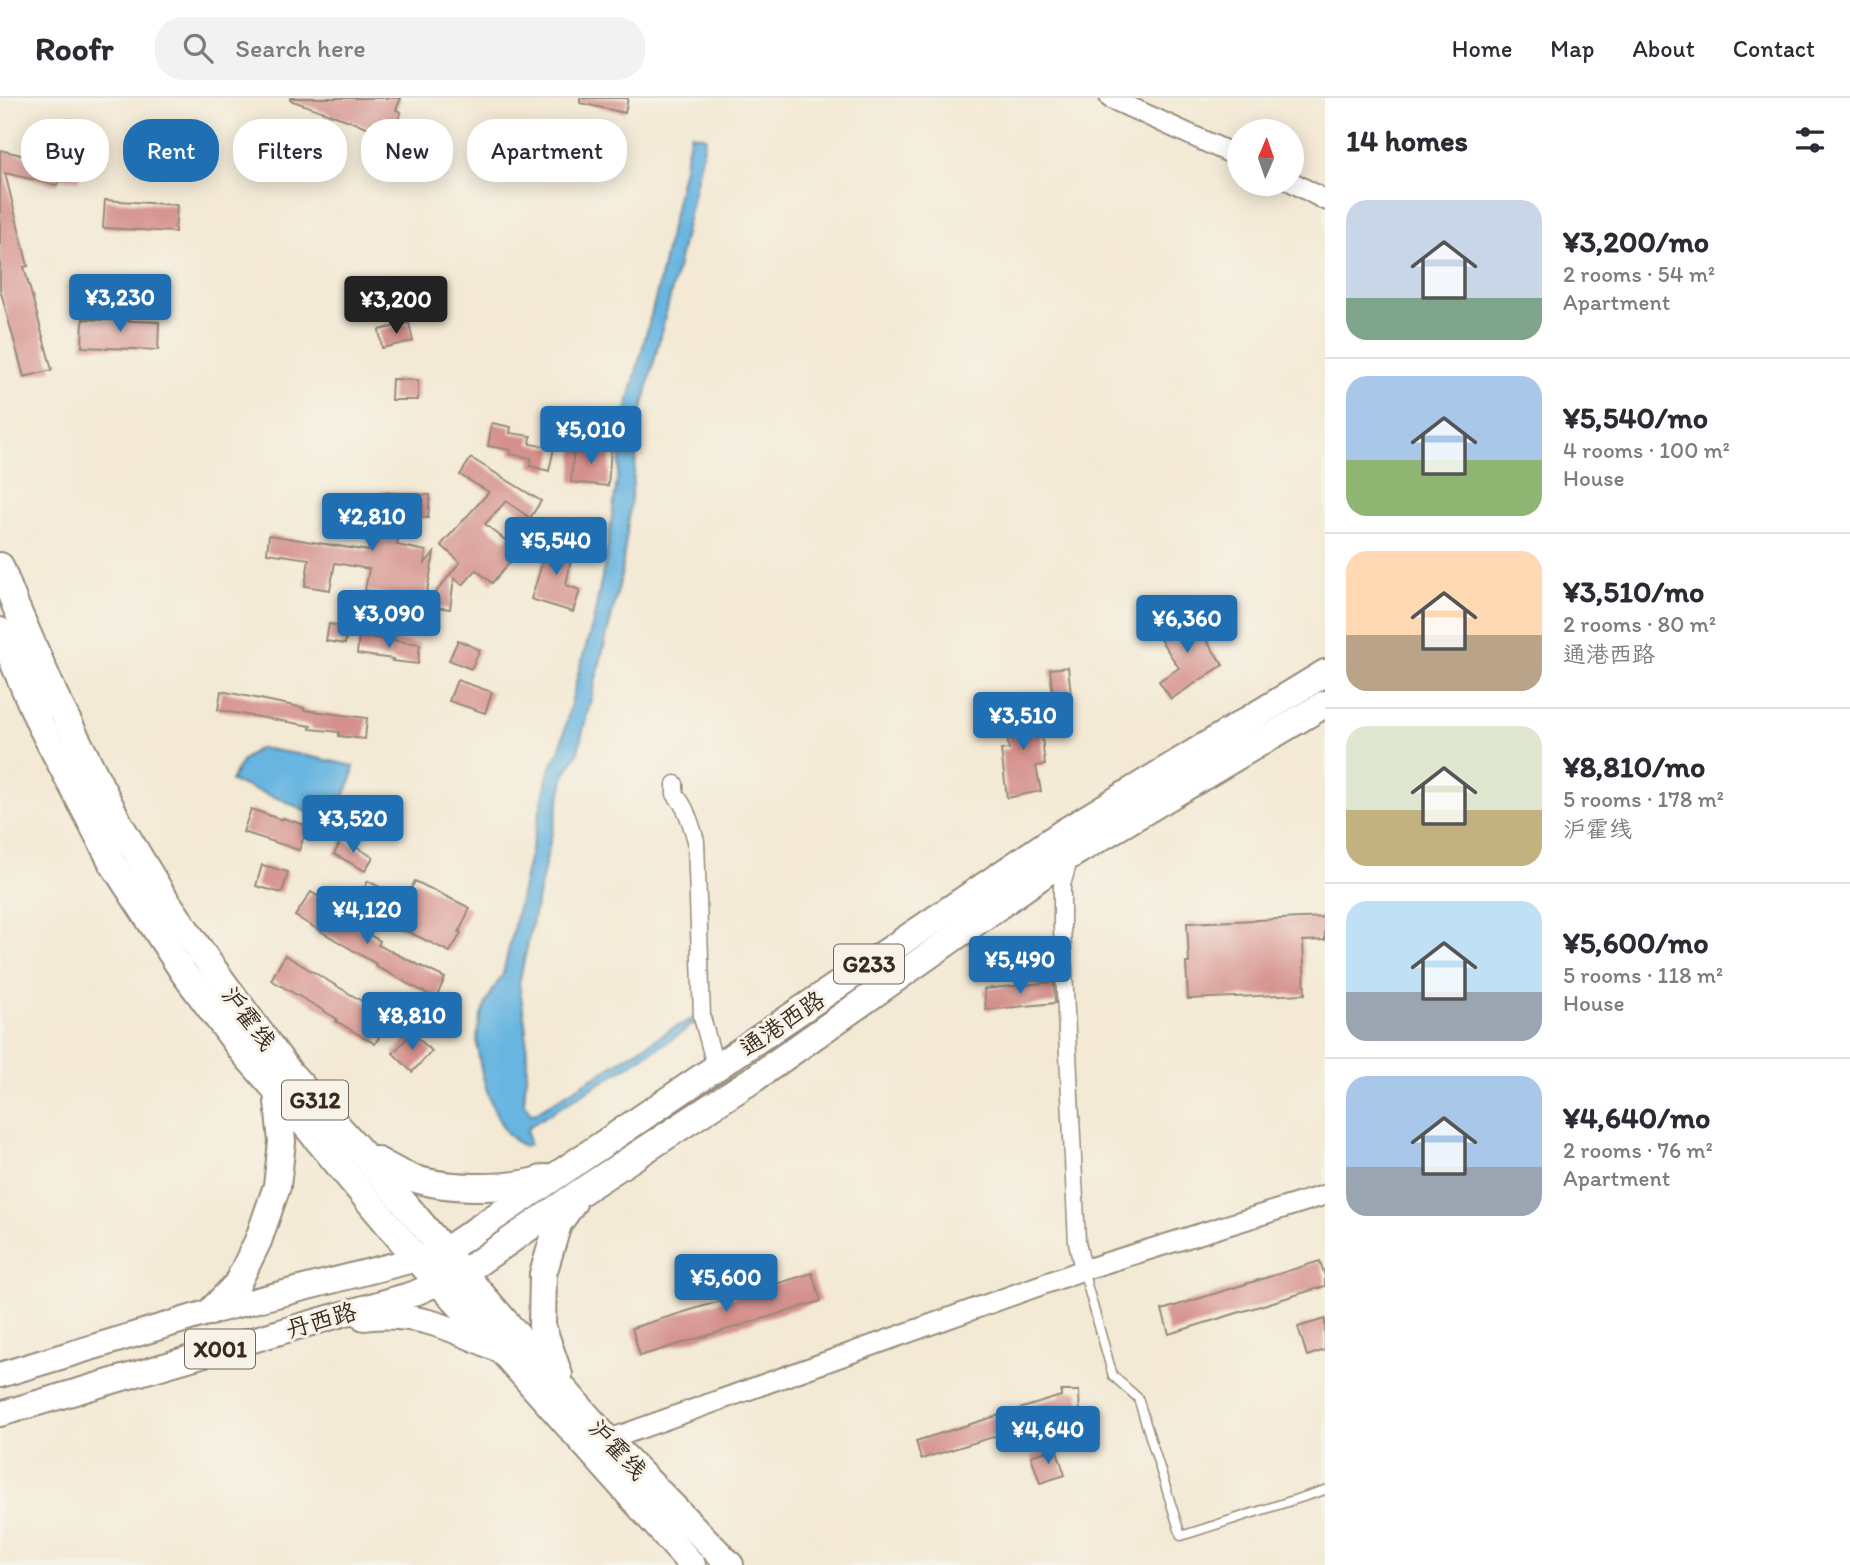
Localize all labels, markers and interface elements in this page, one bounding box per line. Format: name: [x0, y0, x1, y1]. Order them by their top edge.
search box: [155, 17, 645, 80]
text: Roofr: [35, 29, 113, 68]
icon: search: [179, 29, 217, 67]
text: Search here: [235, 32, 366, 64]
text: Home: [1452, 34, 1512, 63]
text: Map: [1550, 34, 1594, 63]
text: About: [1632, 34, 1695, 63]
text: Contact: [1733, 34, 1815, 63]
chip: Buy: [21, 119, 109, 182]
chip: Rent: [123, 119, 219, 182]
chip: Filters: [233, 119, 347, 182]
chip: New: [361, 119, 453, 182]
chip: Apartment: [467, 119, 627, 182]
north arrow: [1227, 119, 1304, 196]
map controls: [1227, 119, 1304, 196]
icon: filters: [1791, 121, 1829, 159]
text: 14 homes: [1346, 122, 1468, 159]
text: ¥3,200/mo: [1563, 223, 1709, 260]
icon: home: [1402, 228, 1486, 312]
text: 2 rooms · 54 m²: [1563, 260, 1715, 288]
pin: ¥3,230: [63, 274, 177, 334]
pin: ¥3,200: [339, 276, 453, 336]
text: ¥3,230: [85, 283, 155, 311]
text: ¥3,200: [360, 285, 432, 313]
text: Apartment: [1563, 288, 1670, 316]
text: ¥5,540/mo: [1563, 399, 1708, 436]
icon: home: [1402, 404, 1486, 488]
pin: ¥5,010: [534, 406, 648, 466]
text: ¥5,010: [556, 415, 626, 443]
text: 4 rooms · 100 m²: [1563, 436, 1730, 464]
text: House: [1563, 464, 1625, 492]
pin: ¥2,810: [315, 494, 429, 553]
text: ¥2,810: [338, 502, 406, 530]
pin: ¥5,540: [499, 518, 613, 577]
text: ¥5,540: [521, 526, 591, 554]
text: ¥3,510/mo: [1563, 573, 1704, 610]
icon: home: [1402, 579, 1486, 663]
pin: ¥3,090: [332, 590, 446, 650]
pin: ¥6,360: [1130, 596, 1244, 655]
text: ¥3,090: [353, 599, 425, 627]
text: ¥6,360: [1152, 604, 1222, 632]
text: 2 rooms · 80 m²: [1563, 610, 1716, 638]
text: 通港西路: [1563, 640, 1655, 668]
pin: ¥3,510: [966, 692, 1080, 752]
text: ¥3,510: [989, 701, 1057, 729]
text: ¥8,810/mo: [1563, 748, 1705, 785]
icon: home: [1402, 754, 1486, 838]
text: 5 rooms · 178 m²: [1563, 785, 1724, 813]
pin: ¥3,520: [296, 796, 410, 855]
text: ¥3,520: [318, 804, 388, 832]
text: 沪霍线: [1563, 815, 1632, 843]
pin: ¥4,120: [310, 886, 424, 946]
text: ¥4,120: [332, 895, 402, 923]
text: ¥5,600/mo: [1563, 924, 1709, 961]
icon: home: [1402, 929, 1486, 1013]
pin: ¥5,490: [963, 936, 1077, 996]
road number: G233: [834, 944, 904, 984]
text: ¥5,490: [985, 945, 1055, 973]
text: 5 rooms · 118 m²: [1563, 961, 1723, 989]
street label: 沪霍线: [216, 981, 282, 1055]
street label: 通港西路: [734, 984, 830, 1062]
text: House: [1563, 989, 1625, 1017]
pin: ¥8,810: [355, 992, 469, 1052]
text: ¥8,810: [378, 1001, 446, 1029]
road number: G312: [282, 1080, 348, 1119]
text: ¥4,640/mo: [1563, 1099, 1710, 1136]
icon: home: [1402, 1104, 1486, 1188]
text: 2 rooms · 76 m²: [1563, 1136, 1713, 1164]
text: Apartment: [1563, 1164, 1670, 1192]
pin: ¥5,600: [669, 1254, 783, 1314]
text: ¥5,600: [691, 1263, 761, 1291]
street label: 丹西路: [282, 1296, 360, 1344]
road number: X001: [185, 1330, 255, 1368]
pin: ¥4,640: [991, 1406, 1105, 1466]
street label: 沪霍线: [583, 1413, 653, 1485]
text: ¥4,640: [1012, 1415, 1084, 1443]

